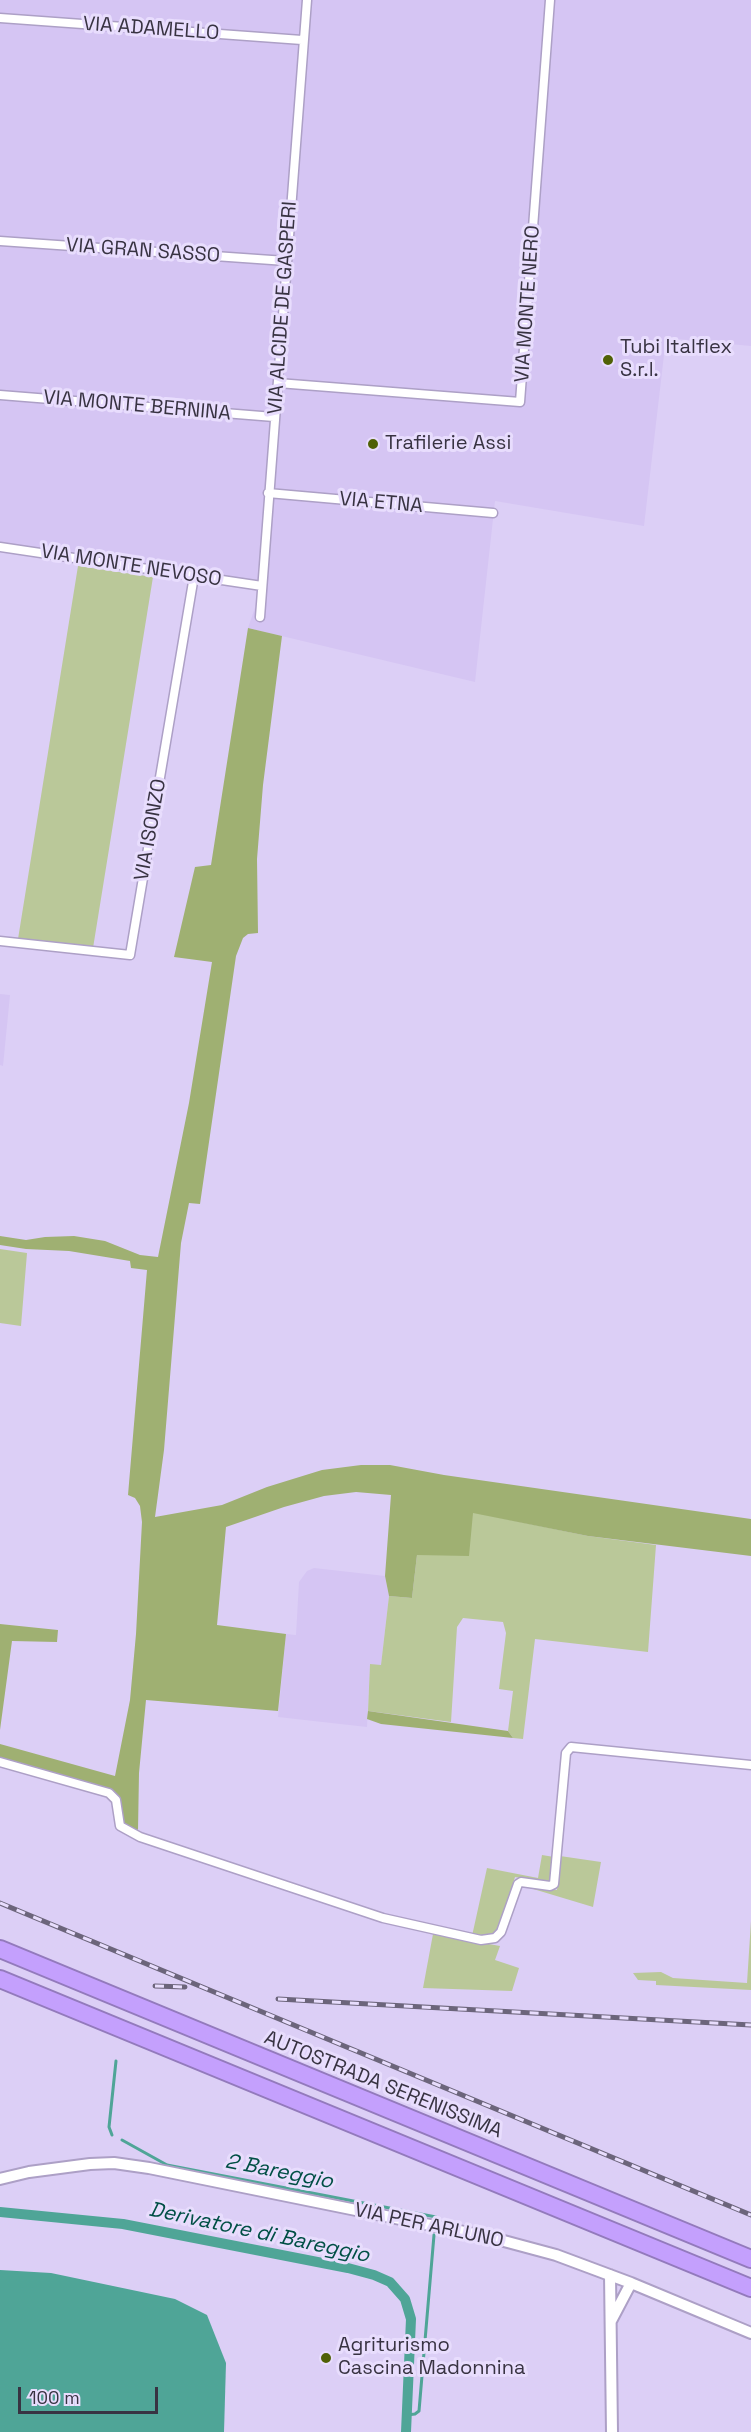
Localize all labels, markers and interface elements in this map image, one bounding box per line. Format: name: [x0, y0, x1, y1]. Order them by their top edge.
street label: VIA ADAMELLO: [82, 12, 220, 46]
street label: VIA ALCIDE DE GASPERI: [264, 200, 302, 416]
street label: VIA MONTE NERO: [511, 225, 545, 383]
street label: VIA GRAN SASSO: [65, 234, 221, 268]
place label: Tubi Italflex S.r.l.: [620, 336, 732, 383]
marker: Tubi Italflex S.r.l.: [601, 353, 615, 367]
street label: VIA MONTE BERNINA: [42, 386, 232, 426]
place label: Trafilerie Assi: [385, 432, 511, 456]
marker: Trafilerie Assi: [366, 437, 380, 451]
street label: VIA ETNA: [338, 487, 424, 519]
street label: VIA MONTE NEVOSO: [39, 540, 223, 592]
street label: VIA ISONZO: [130, 777, 172, 883]
street label: AUTOSTRADA SERENISSIMA: [261, 2026, 505, 2144]
water label: 2 Bareggio: [223, 2149, 335, 2195]
water label: Derivatore di Bareggio: [147, 2197, 371, 2269]
street label: VIA PER ARLUNO: [352, 2198, 506, 2254]
place label: Agriturismo Cascina Madonnina: [338, 2334, 526, 2381]
marker: Agriturismo Cascina Madonnina: [319, 2351, 333, 2365]
scale bar: [21, 2375, 160, 2413]
text: 100 m: [29, 2386, 80, 2409]

